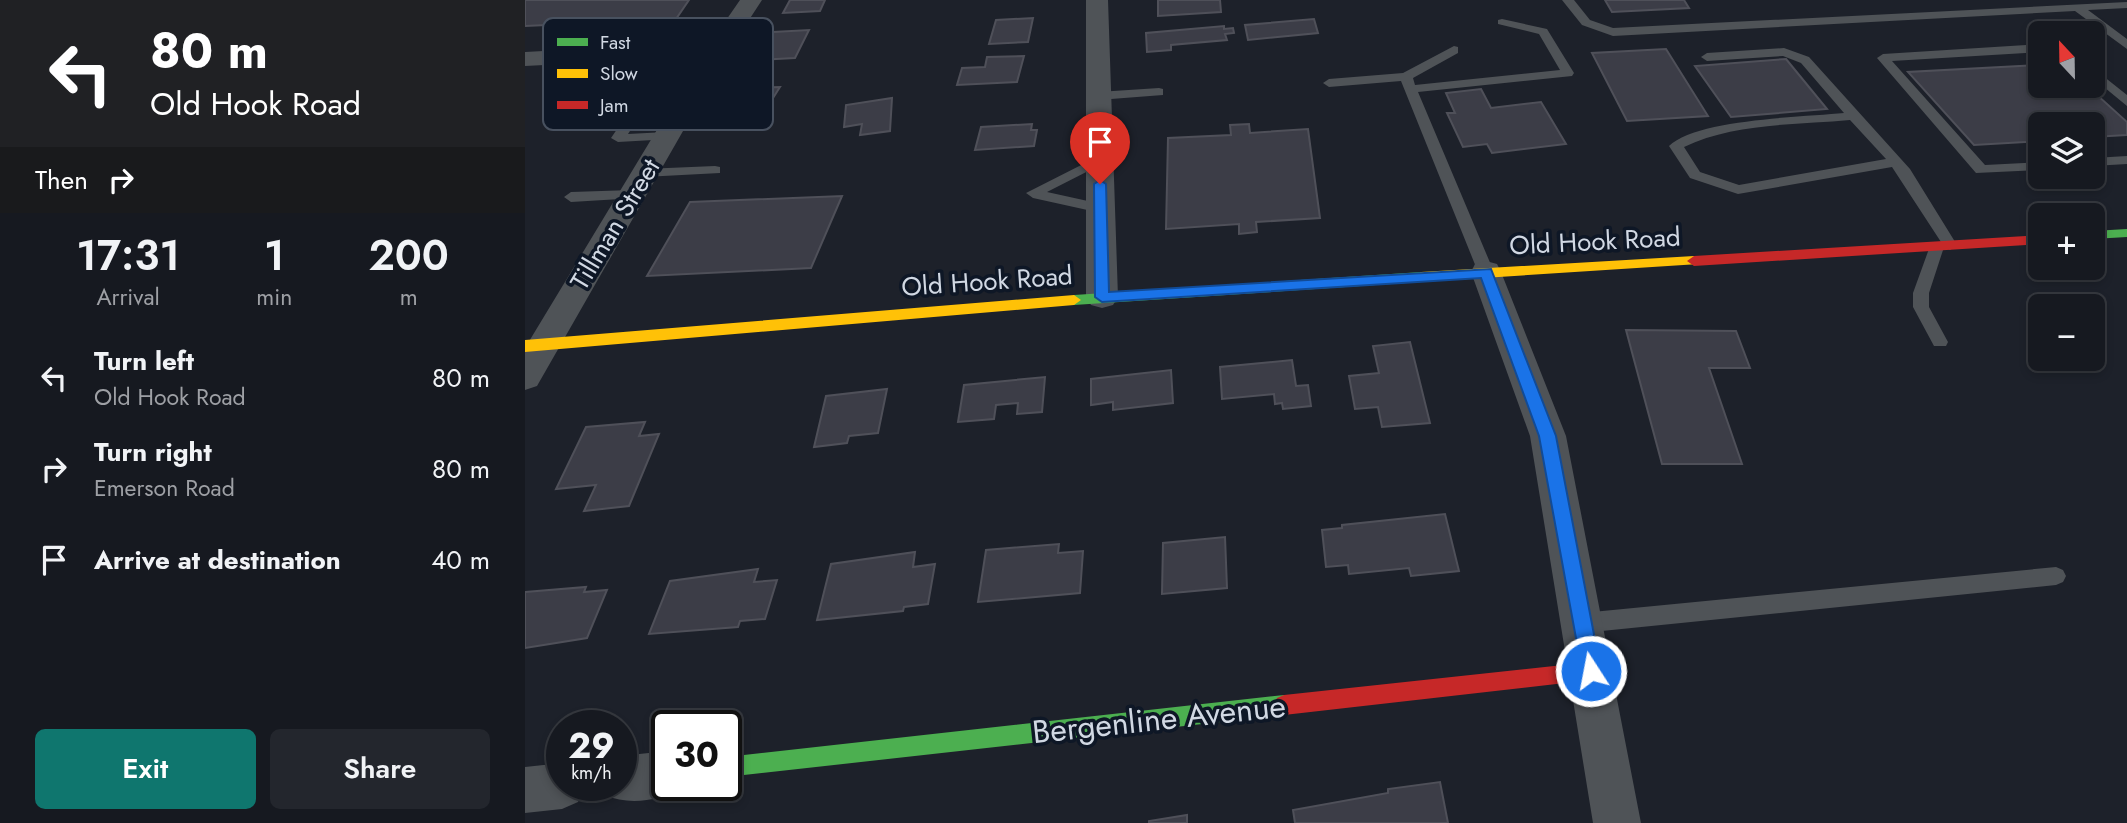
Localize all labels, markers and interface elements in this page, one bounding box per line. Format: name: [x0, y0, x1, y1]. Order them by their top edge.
text: 80 m: [150, 16, 268, 86]
legend: [543, 18, 773, 130]
north arrow: [2028, 21, 2105, 98]
map controls: [2028, 21, 2105, 371]
icon: left: [35, 28, 126, 119]
text: Fast: [600, 29, 631, 56]
text: Slow: [600, 60, 638, 87]
text: Old Hook Road: [150, 81, 361, 127]
text: Jam: [597, 92, 629, 119]
pin: [1070, 112, 1130, 184]
button: layers: [2028, 112, 2105, 189]
icon: arrive: [1081, 123, 1119, 161]
street label: Tillman Street: [561, 151, 670, 297]
text: Then: [35, 161, 88, 199]
icon: right: [102, 161, 140, 199]
button: +: [2028, 203, 2105, 280]
street label: Old Hook Road: [1508, 218, 1682, 264]
text: 17:31: [76, 225, 180, 286]
text: 1: [264, 225, 285, 286]
text: 200: [368, 225, 449, 286]
street label: Old Hook Road: [900, 256, 1074, 306]
text: Arrival: [96, 280, 160, 314]
text: min: [256, 280, 292, 314]
text: m: [400, 280, 418, 314]
button: −: [2028, 294, 2105, 371]
text: Turn left: [94, 342, 194, 380]
icon: left: [35, 359, 73, 397]
text: 80 m: [432, 359, 490, 397]
text: Old Hook Road: [94, 380, 246, 414]
text: Turn right: [94, 433, 212, 471]
icon: right: [35, 450, 73, 488]
text: 80 m: [432, 450, 490, 488]
text: Emerson Road: [94, 471, 235, 505]
icon: arrive: [35, 541, 73, 579]
text: Arrive at destination: [94, 541, 341, 579]
text: 40 m: [431, 541, 490, 579]
position arrow: [1554, 634, 1628, 708]
street label: Bergenline Avenue: [1030, 683, 1288, 755]
speed limit sign: 30: [651, 710, 742, 801]
text: 29: [568, 721, 615, 771]
button: Exit: [35, 729, 256, 809]
button: Share: [270, 729, 490, 809]
text: km/h: [571, 760, 612, 786]

